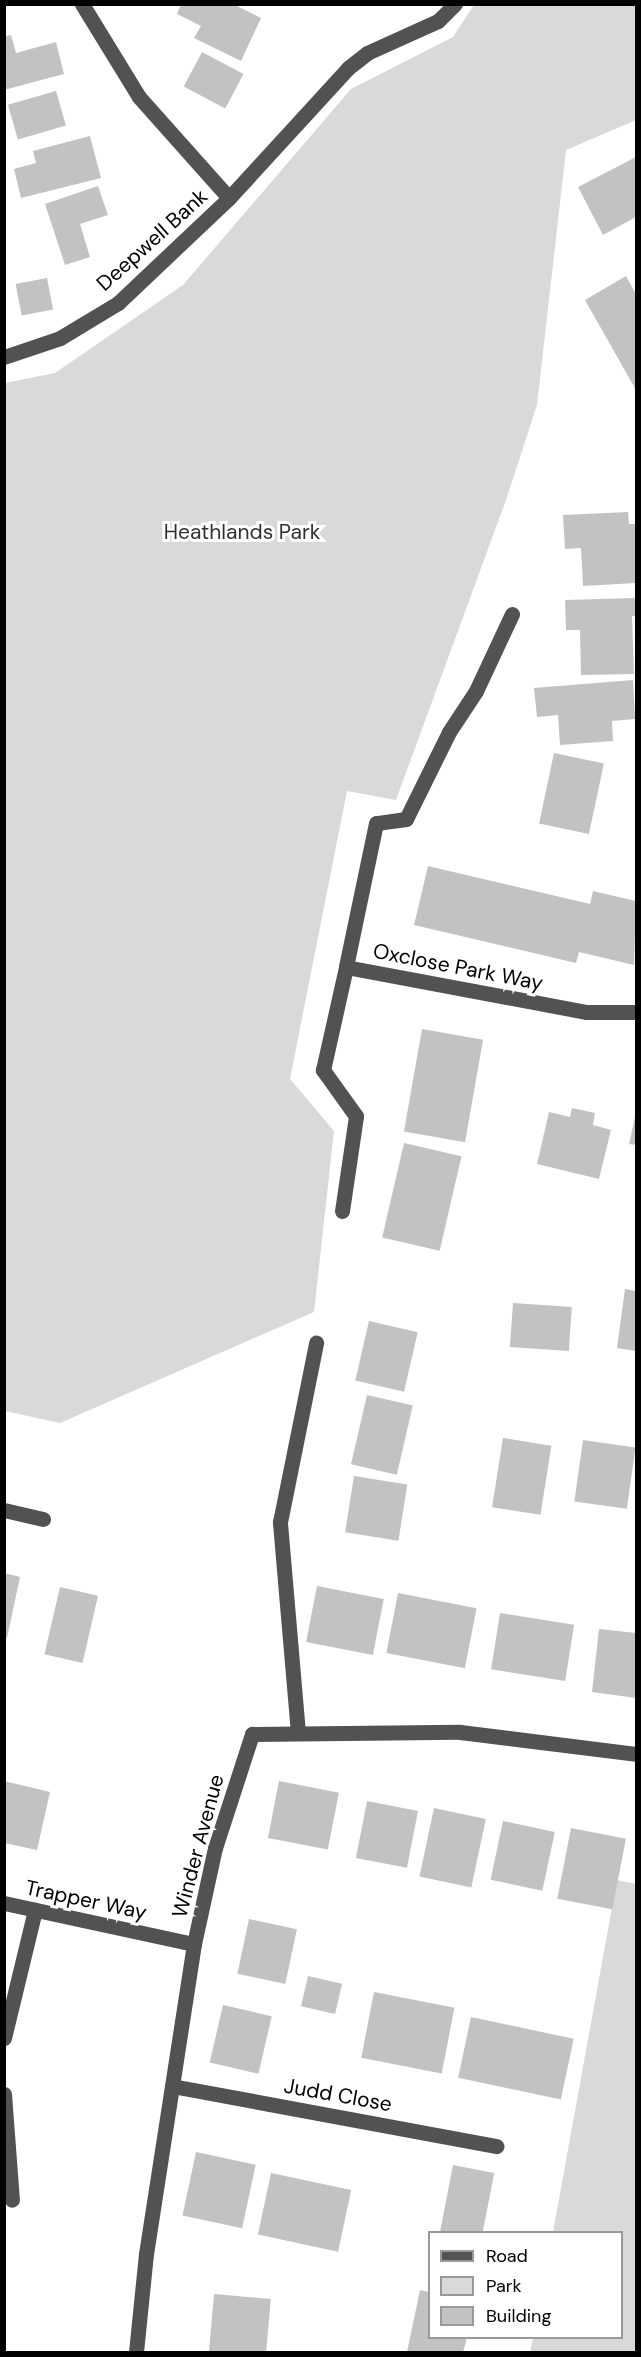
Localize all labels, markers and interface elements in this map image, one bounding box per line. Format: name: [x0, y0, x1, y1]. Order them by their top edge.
street label: Deepwell Bank: [91, 184, 213, 296]
park label: Heathlands Park: [164, 519, 320, 545]
street label: Oxclose Park Way: [371, 938, 545, 996]
street label: Winder Avenue: [167, 1772, 229, 1920]
street label: Trapper Way: [23, 1875, 149, 1925]
street label: Judd Close: [282, 2073, 394, 2117]
legend: [428, 2231, 623, 2339]
text: Road: [486, 2244, 528, 2268]
text: Park: [486, 2274, 522, 2298]
text: Building: [486, 2304, 551, 2328]

